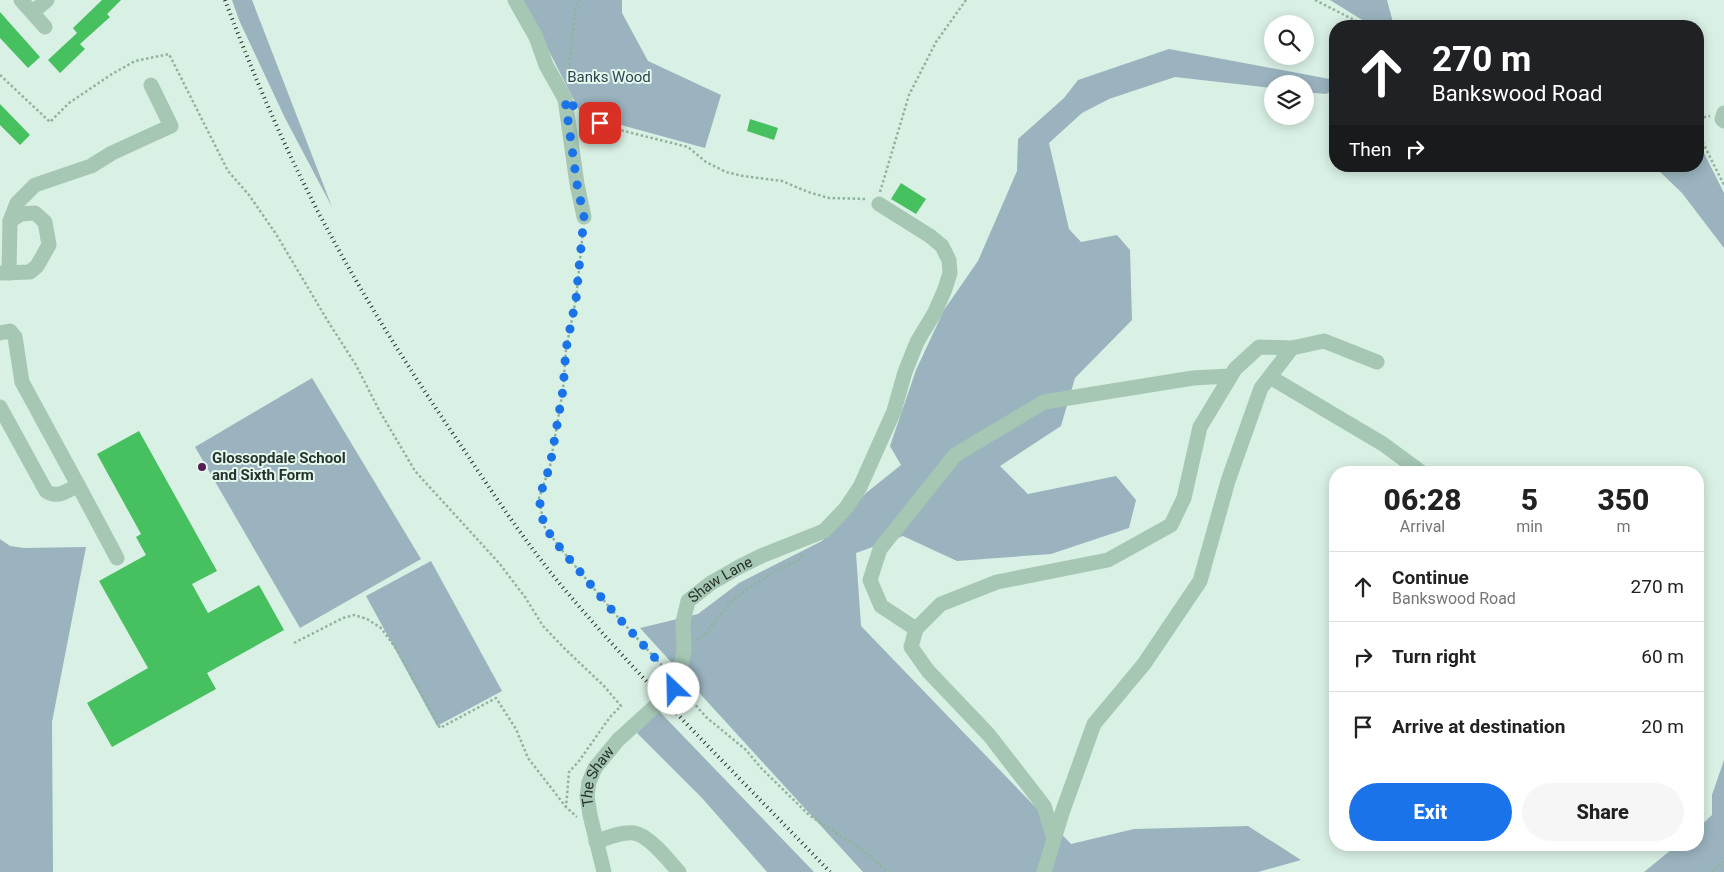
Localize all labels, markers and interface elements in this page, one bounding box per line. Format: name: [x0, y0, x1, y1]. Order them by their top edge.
map controls: [1264, 15, 1314, 125]
button: search: [1264, 15, 1314, 65]
text: 270 m: [1432, 39, 1531, 80]
icon: ahead: [1349, 40, 1414, 105]
park label: Banks Wood: [567, 68, 651, 86]
button: layers: [1264, 75, 1314, 125]
text: Bankswood Road: [1432, 81, 1602, 106]
pin: [579, 102, 621, 144]
icon: arrive: [586, 109, 614, 137]
icon: right: [1401, 135, 1429, 163]
text: Then: [1349, 138, 1391, 161]
place label: Glossopdale School and Sixth Form: [212, 449, 346, 484]
marker: Glossopdale School and Sixth Form: [196, 461, 208, 473]
text: 06:28: [1384, 482, 1462, 517]
text: 5: [1521, 482, 1538, 517]
text: 350: [1597, 482, 1649, 517]
text: Arrival: [1400, 517, 1445, 536]
text: min: [1516, 517, 1543, 536]
text: m: [1616, 517, 1630, 536]
street label: Shaw Lane: [684, 553, 755, 607]
text: Continue: [1392, 566, 1469, 589]
icon: ahead: [1349, 573, 1377, 601]
text: 270 m: [1631, 575, 1684, 598]
text: Bankswood Road: [1392, 589, 1516, 608]
icon: right: [1349, 643, 1377, 671]
text: Turn right: [1392, 645, 1476, 668]
text: 60 m: [1641, 645, 1684, 668]
position arrow: [647, 662, 699, 714]
icon: arrive: [1349, 713, 1377, 741]
text: Arrive at destination: [1392, 715, 1565, 738]
text: 20 m: [1641, 715, 1684, 738]
street label: The Shaw: [578, 743, 618, 808]
button: Exit: [1349, 783, 1512, 841]
button: Share: [1522, 783, 1684, 841]

